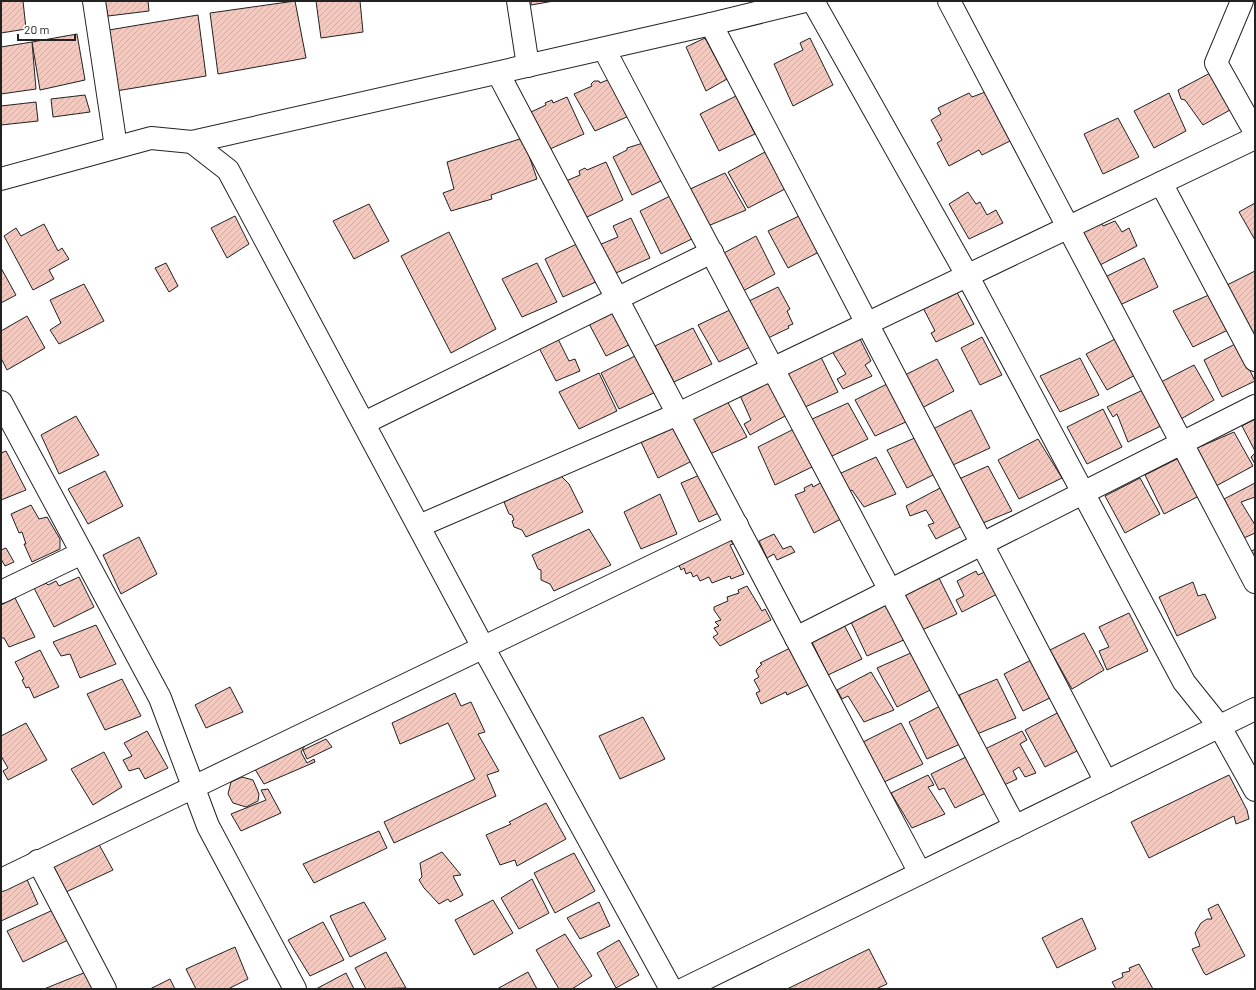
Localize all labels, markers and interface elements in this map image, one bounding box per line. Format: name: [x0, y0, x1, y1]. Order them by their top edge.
scale bar: [18, 16, 75, 42]
text: 20 m: [24, 22, 50, 36]

